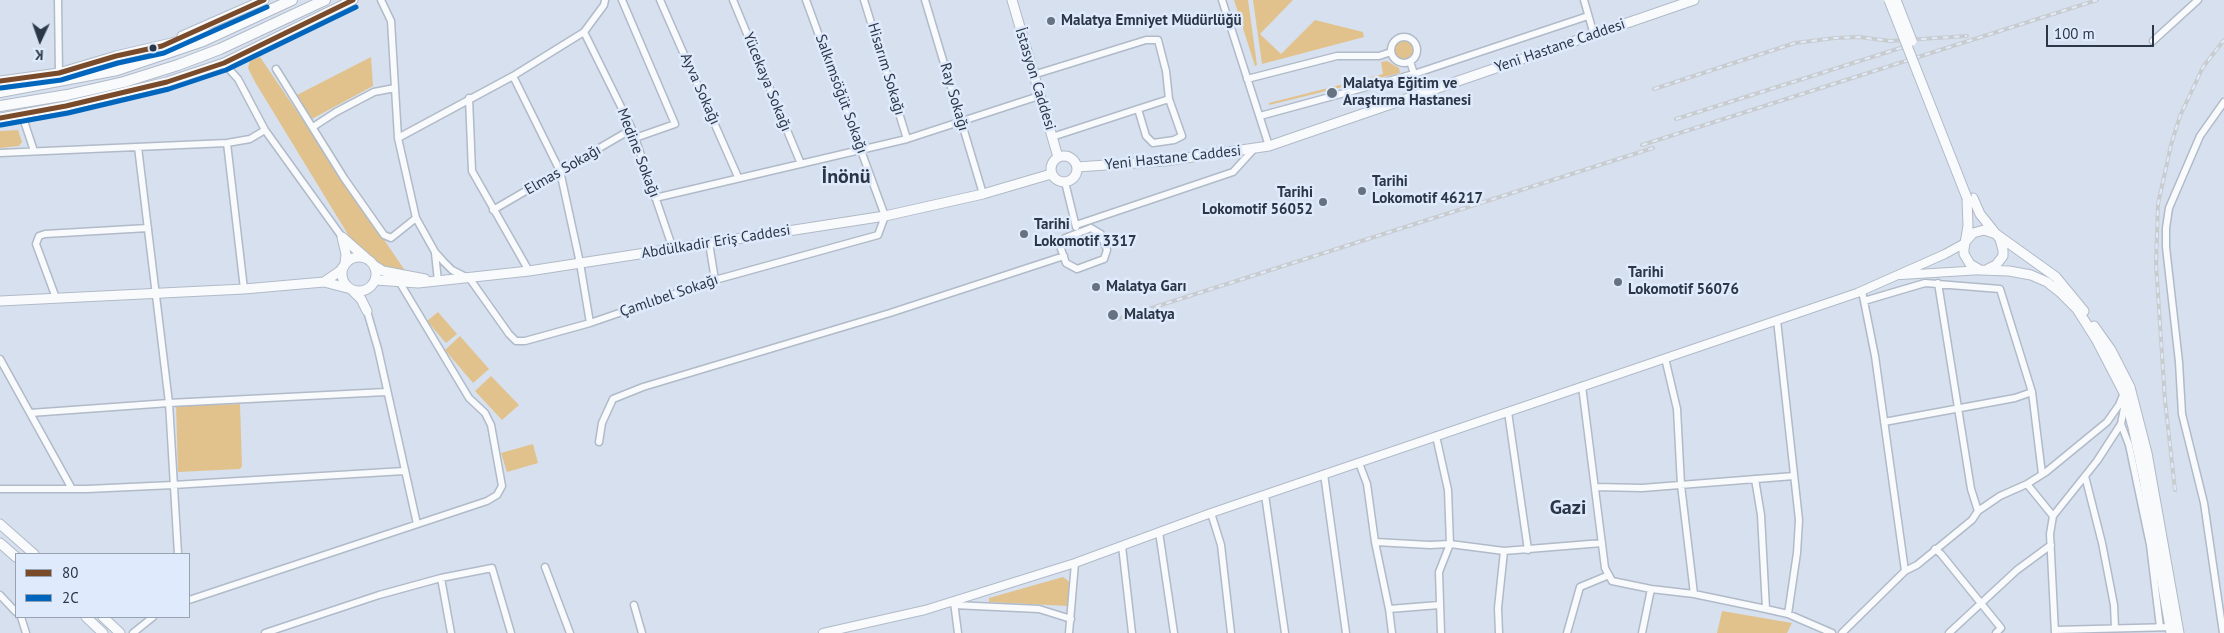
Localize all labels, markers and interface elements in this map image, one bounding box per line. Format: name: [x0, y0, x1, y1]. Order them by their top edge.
place label: Malatya Emniyet Müdürlüğü: [1061, 12, 1241, 30]
north arrow: [15, 15, 65, 65]
marker: Malatya Emniyet Müdürlüğü: [1045, 15, 1057, 27]
street label: Yeni Hastane Caddesi: [1492, 15, 1628, 77]
scale bar: [2049, 15, 2156, 47]
street label: Hisarım Sokağı: [863, 21, 909, 117]
text: 100 m: [2054, 24, 2095, 43]
street label: İstasyon Caddesi: [1011, 25, 1059, 133]
street label: Yücekaya Sokağı: [739, 30, 795, 134]
street label: Salkımsöğüt Sokağı: [811, 32, 871, 156]
unlabelled marker: [148, 43, 158, 53]
text: K: [34, 46, 44, 64]
street label: Ayva Sokağı: [676, 50, 724, 128]
street label: Ray Sokağı: [936, 61, 972, 133]
place label: Malatya Eğitim ve Araştırma Hastanesi: [1343, 75, 1471, 110]
marker: Malatya Eğitim ve Araştırma Hastanesi: [1325, 86, 1339, 100]
street label: Medine Sokağı: [613, 106, 663, 200]
street label: Elmas Sokağı: [522, 141, 604, 199]
street label: Yeni Hastane Caddesi: [1104, 142, 1242, 174]
district label: İnönü: [822, 165, 870, 189]
place label: Tarihi Lokomotif 46217: [1372, 173, 1483, 208]
place label: Tarihi Lokomotif 56052: [1202, 184, 1313, 219]
marker: Tarihi Lokomotif 46217: [1356, 185, 1368, 197]
marker: Tarihi Lokomotif 56052: [1317, 196, 1329, 208]
place label: Tarihi Lokomotif 3317: [1034, 216, 1137, 251]
street label: Abdülkadir Eriş Caddesi: [640, 221, 792, 263]
marker: Tarihi Lokomotif 3317: [1018, 228, 1030, 240]
place label: Tarihi Lokomotif 56076: [1628, 264, 1739, 299]
street label: Çamlıbel Sokağı: [617, 271, 721, 321]
marker: Tarihi Lokomotif 56076: [1612, 276, 1624, 288]
place label: Malatya Garı: [1106, 278, 1186, 296]
marker: Malatya Garı: [1090, 281, 1102, 293]
place label: Malatya: [1124, 306, 1175, 324]
marker: Malatya: [1106, 308, 1120, 322]
district label: Gazi: [1550, 496, 1586, 520]
legend: [15, 553, 190, 618]
text: 80: [62, 563, 78, 582]
text: 2C: [62, 588, 79, 607]

